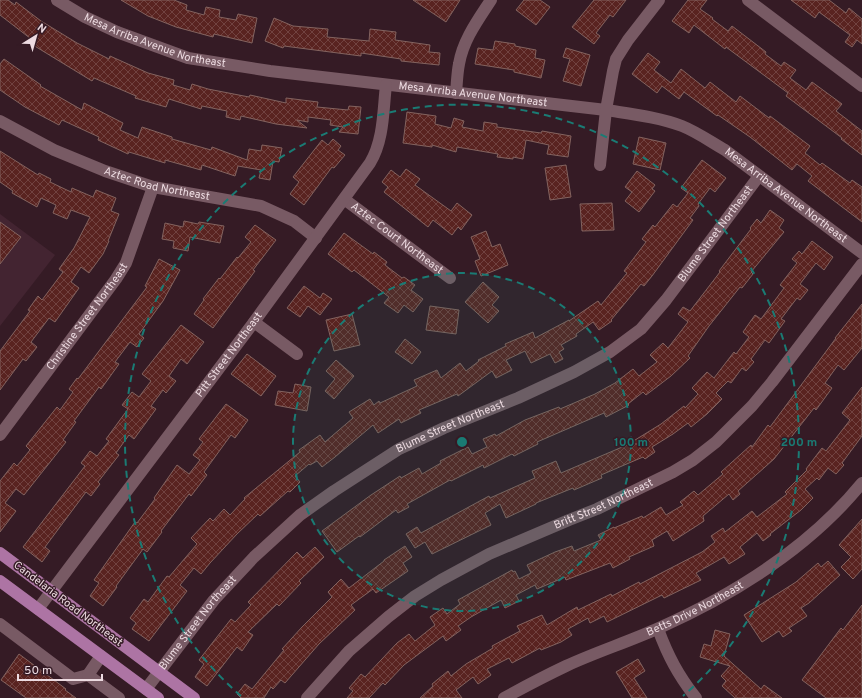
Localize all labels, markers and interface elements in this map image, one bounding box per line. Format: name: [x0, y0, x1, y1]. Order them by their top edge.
street label: Mesa Arriba Avenue Northeast: [81, 10, 227, 71]
north arrow: [16, 16, 56, 56]
text: N: [34, 21, 49, 37]
street label: Mesa Arriba Avenue Northeast: [398, 79, 548, 110]
street label: Mesa Arriba Avenue Northeast: [722, 145, 850, 246]
street label: Aztec Road Northeast: [102, 164, 211, 204]
street label: Blume Street Northeast: [675, 183, 756, 285]
street label: Aztec Court Northeast: [348, 199, 446, 277]
street label: Christine Street Northeast: [43, 260, 131, 373]
street label: Pitt Street Northeast: [193, 310, 266, 400]
street label: Blume Street Northeast: [394, 397, 507, 456]
centre of rings: [455, 435, 469, 449]
text: 100 m: [614, 435, 648, 451]
text: 200 m: [781, 435, 817, 451]
street label: Britt Street Northeast: [552, 476, 656, 533]
street label: Candelaria Road Northeast: [11, 558, 125, 650]
street label: Blume Street Northeast: [156, 573, 240, 673]
street label: Betts Drive Northeast: [644, 578, 746, 640]
scale bar: [18, 656, 102, 682]
text: 50 m: [24, 663, 52, 679]

